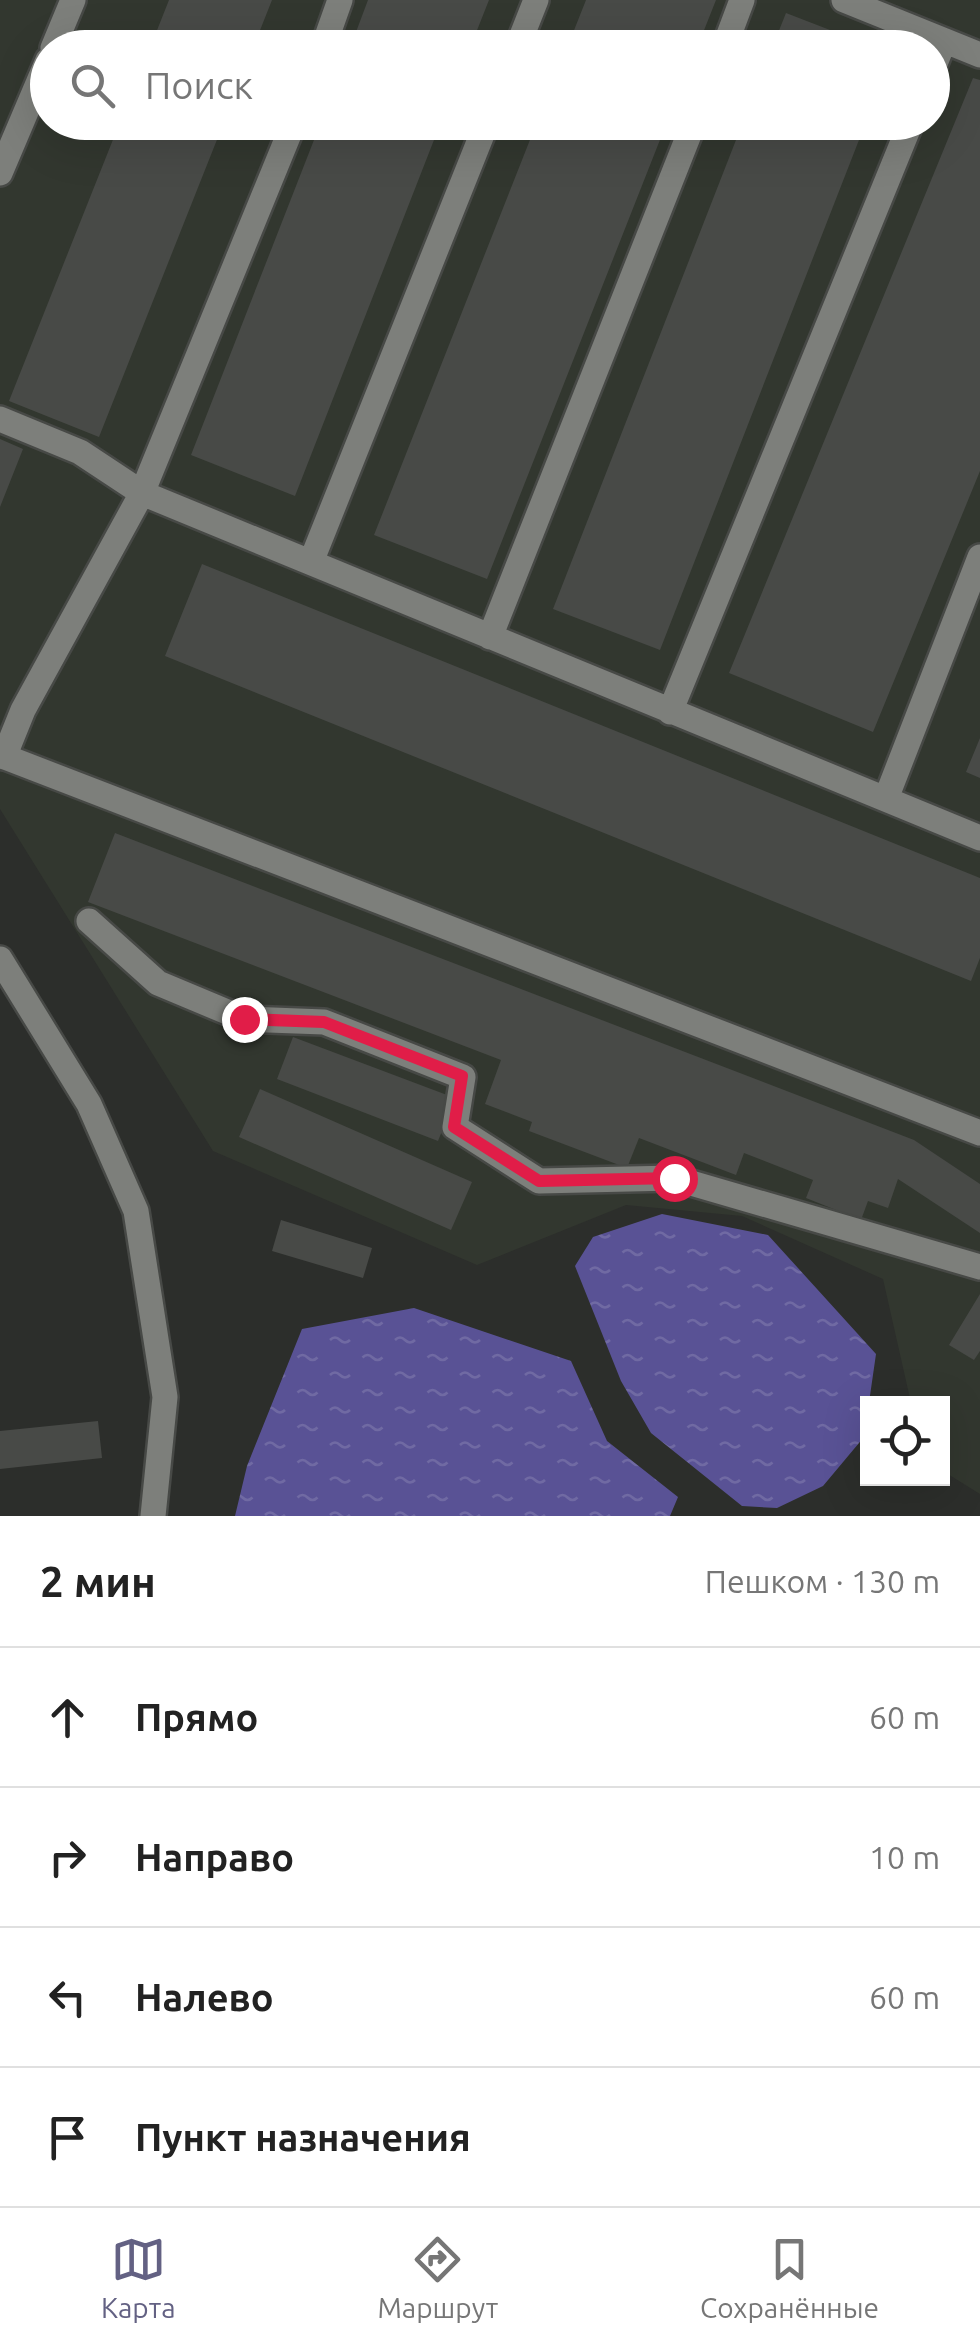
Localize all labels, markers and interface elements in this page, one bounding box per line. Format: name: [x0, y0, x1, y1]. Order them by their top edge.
search box: [30, 30, 950, 140]
icon: search: [65, 58, 120, 113]
text: Поиск: [145, 64, 253, 106]
route end: [222, 997, 268, 1043]
route start: [652, 1156, 698, 1202]
map controls: [860, 1396, 950, 1486]
button: locate: [860, 1396, 950, 1486]
text: 2 мин: [40, 1558, 156, 1605]
text: Пешком · 130 m: [705, 1563, 940, 1599]
icon: ahead: [40, 1690, 95, 1745]
text: Прямо: [135, 1696, 258, 1738]
text: 60 m: [869, 1699, 940, 1735]
icon: right: [40, 1830, 95, 1885]
text: Направо: [135, 1836, 294, 1878]
text: 10 m: [869, 1839, 940, 1875]
icon: left: [40, 1970, 95, 2025]
text: Налево: [135, 1976, 274, 2018]
text: 60 m: [869, 1979, 940, 2015]
icon: arrive: [40, 2110, 95, 2165]
text: Пункт назначения: [135, 2116, 471, 2158]
tab: Карта: [101, 2232, 176, 2323]
tab: Маршрут: [377, 2232, 498, 2323]
tab: Сохранённые: [700, 2232, 879, 2323]

